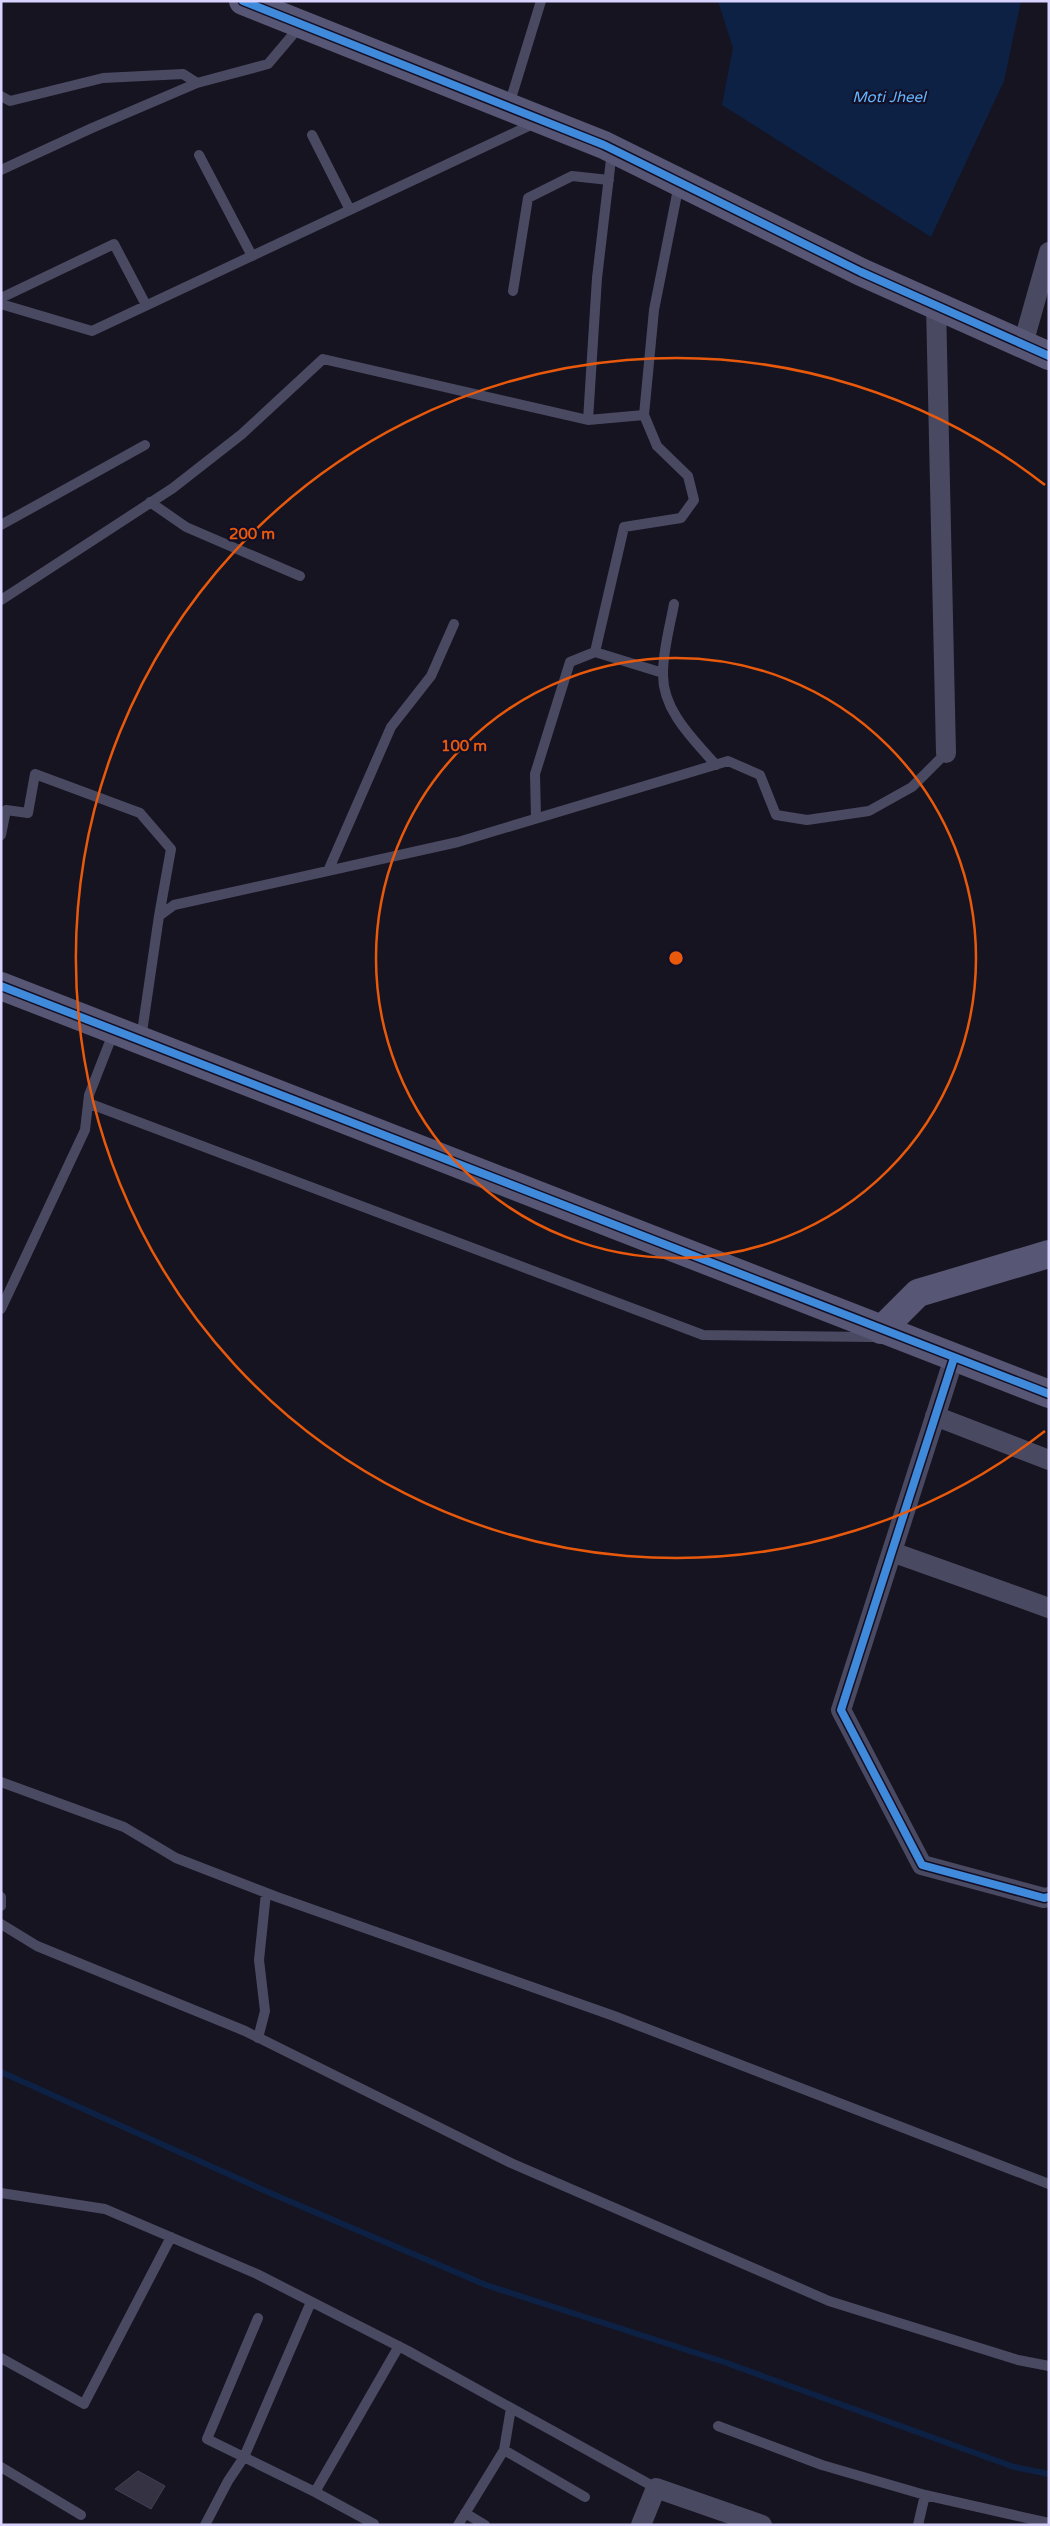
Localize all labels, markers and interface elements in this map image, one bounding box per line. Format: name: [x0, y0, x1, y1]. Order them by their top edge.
water label: Moti Jheel: [852, 88, 928, 106]
text: 200 m: [229, 525, 275, 543]
text: 100 m: [441, 737, 487, 755]
centre of rings: [667, 949, 685, 967]

